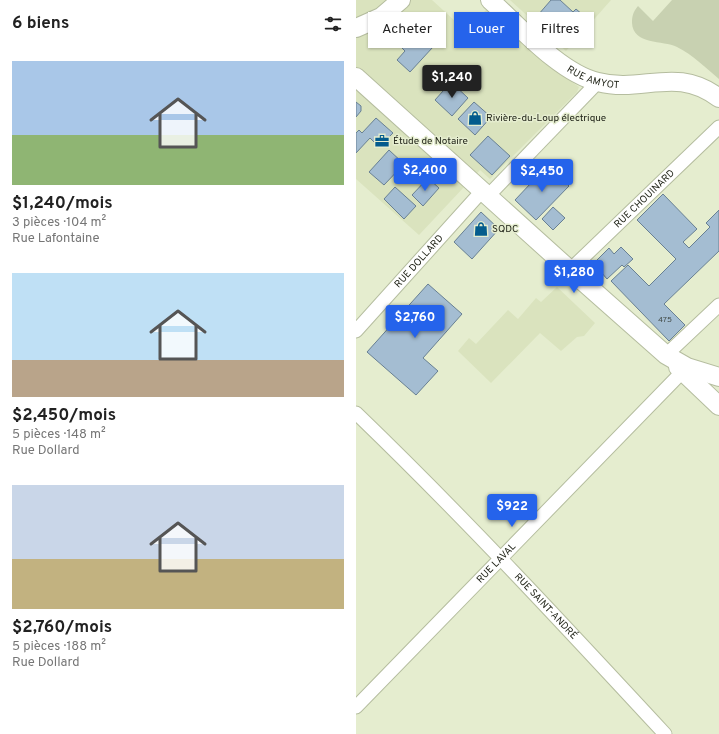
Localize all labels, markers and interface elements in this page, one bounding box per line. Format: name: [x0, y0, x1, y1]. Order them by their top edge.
chip: Acheter: [368, 12, 446, 48]
chip: Louer: [454, 12, 519, 48]
chip: Filtres: [527, 12, 594, 48]
text: 6 biens: [12, 13, 69, 35]
icon: filters: [322, 13, 344, 35]
street label: RUE AMYOT: [564, 63, 620, 92]
pin: $1,240: [419, 65, 485, 99]
text: $1,240: [431, 70, 473, 86]
icon: home: [142, 87, 214, 159]
shop icon: Rivière-du-Loup électrique: [467, 110, 483, 126]
place label: Rivière-du-Loup électrique: [486, 112, 606, 125]
office icon: Étude de Notaire: [374, 133, 390, 149]
place label: Étude de Notaire: [393, 135, 468, 148]
pin: $2,400: [392, 158, 458, 192]
pin: $2,450: [509, 159, 575, 193]
text: $2,400: [403, 163, 447, 179]
text: $2,450: [520, 164, 564, 180]
street label: RUE CHOUINARD: [611, 166, 677, 231]
text: $1,240/mois: [12, 193, 113, 215]
text: 3 pièces · 104 m²: [12, 215, 106, 231]
shop icon: SQDC: [473, 221, 489, 237]
place label: SQDC: [492, 223, 519, 236]
text: Rue Lafontaine: [12, 231, 100, 247]
street label: RUE DOLLARD: [392, 232, 446, 291]
pin: $1,280: [541, 260, 607, 294]
text: $1,280: [554, 265, 594, 281]
icon: home: [142, 299, 214, 371]
pin: $2,760: [382, 305, 448, 339]
text: $2,760: [395, 310, 435, 326]
house number: 475: [658, 315, 672, 325]
text: $2,450/mois: [12, 405, 116, 427]
text: 5 pièces · 148 m²: [12, 427, 106, 443]
text: Rue Dollard: [12, 443, 80, 459]
pin: $922: [488, 494, 536, 528]
text: $922: [496, 499, 528, 515]
icon: home: [142, 511, 214, 583]
street label: RUE LAVAL: [474, 540, 519, 586]
street label: RUE SAINT-ANDRÉ: [512, 570, 580, 642]
text: $2,760/mois: [12, 617, 112, 639]
text: 5 pièces · 188 m²: [12, 639, 106, 655]
text: Rue Dollard: [12, 655, 80, 671]

